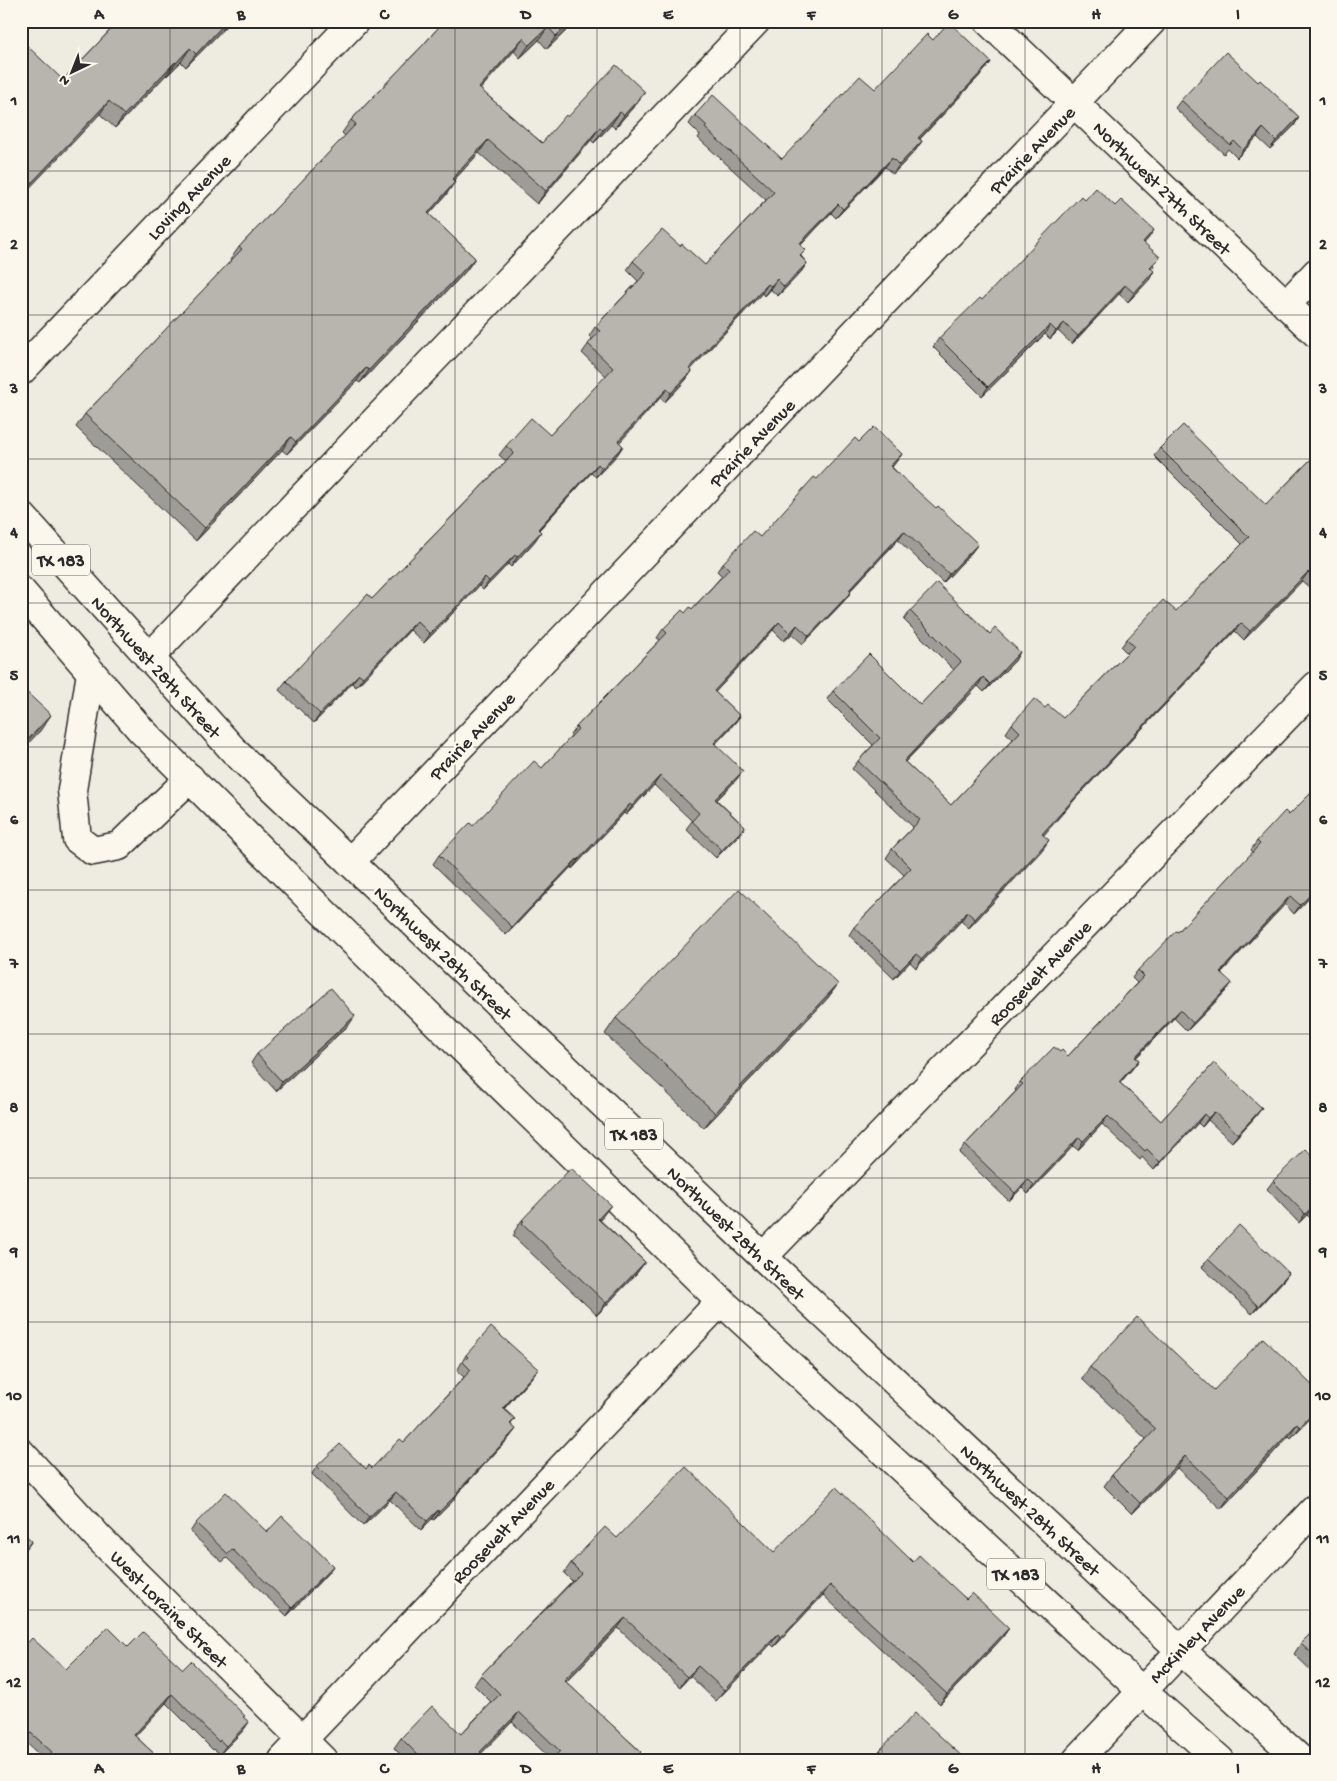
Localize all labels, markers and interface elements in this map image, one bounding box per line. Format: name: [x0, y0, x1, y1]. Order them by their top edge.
text: A: [93, 7, 105, 26]
text: B: [236, 7, 246, 26]
text: C: [379, 7, 390, 26]
text: D: [519, 7, 532, 26]
text: E: [663, 7, 674, 26]
text: F: [806, 7, 817, 26]
text: G: [948, 7, 959, 26]
text: H: [1091, 7, 1101, 26]
text: I: [1236, 7, 1240, 26]
north arrow: [48, 48, 98, 98]
text: N: [56, 70, 74, 89]
text: 1: [10, 93, 17, 112]
text: 1: [1319, 93, 1326, 112]
street label: Prairie Avenue: [985, 102, 1082, 201]
street label: Northwest 27th Street: [1087, 118, 1236, 263]
street label: Loving Avenue: [144, 150, 237, 246]
text: 2: [10, 237, 18, 256]
text: 2: [1319, 237, 1327, 256]
text: 3: [9, 381, 18, 400]
text: 3: [1318, 381, 1327, 400]
street label: Prairie Avenue: [705, 395, 802, 494]
text: 4: [9, 525, 18, 544]
text: 4: [1318, 525, 1327, 544]
road number: TX 183: [32, 544, 90, 576]
street label: Northwest 28th Street: [84, 592, 226, 746]
text: 5: [10, 668, 19, 687]
text: 5: [1319, 668, 1328, 687]
street label: Prairie Avenue: [425, 688, 522, 787]
text: 6: [10, 812, 19, 831]
text: 6: [1319, 812, 1328, 831]
street label: Northwest 28th Street: [368, 882, 517, 1028]
street label: Roosevelt Avenue: [985, 917, 1098, 1032]
text: 7: [9, 956, 19, 975]
text: 7: [1318, 956, 1328, 975]
text: 8: [10, 1100, 19, 1119]
text: 8: [1319, 1100, 1328, 1119]
road number: TX 183: [605, 1118, 663, 1150]
street label: Northwest 28th Street: [661, 1162, 810, 1308]
text: 9: [9, 1244, 18, 1263]
text: 9: [1318, 1244, 1327, 1263]
text: 10: [5, 1388, 22, 1407]
text: 10: [1314, 1388, 1331, 1407]
street label: Northwest 28th Street: [954, 1441, 1105, 1584]
street label: Roosevelt Avenue: [448, 1475, 561, 1590]
text: 11: [7, 1531, 20, 1550]
text: 11: [1316, 1531, 1329, 1550]
street label: West Loraine Street: [104, 1547, 233, 1676]
road number: TX 183: [987, 1558, 1045, 1590]
street label: McKinley Avenue: [1146, 1581, 1251, 1690]
text: 12: [6, 1675, 21, 1694]
text: 12: [1315, 1675, 1330, 1694]
text: A: [93, 1761, 105, 1780]
text: B: [236, 1761, 246, 1780]
text: C: [379, 1761, 390, 1780]
text: D: [519, 1761, 532, 1780]
text: E: [663, 1761, 674, 1780]
text: F: [806, 1761, 817, 1780]
text: G: [948, 1761, 959, 1780]
text: H: [1091, 1761, 1101, 1780]
text: I: [1236, 1761, 1240, 1780]

